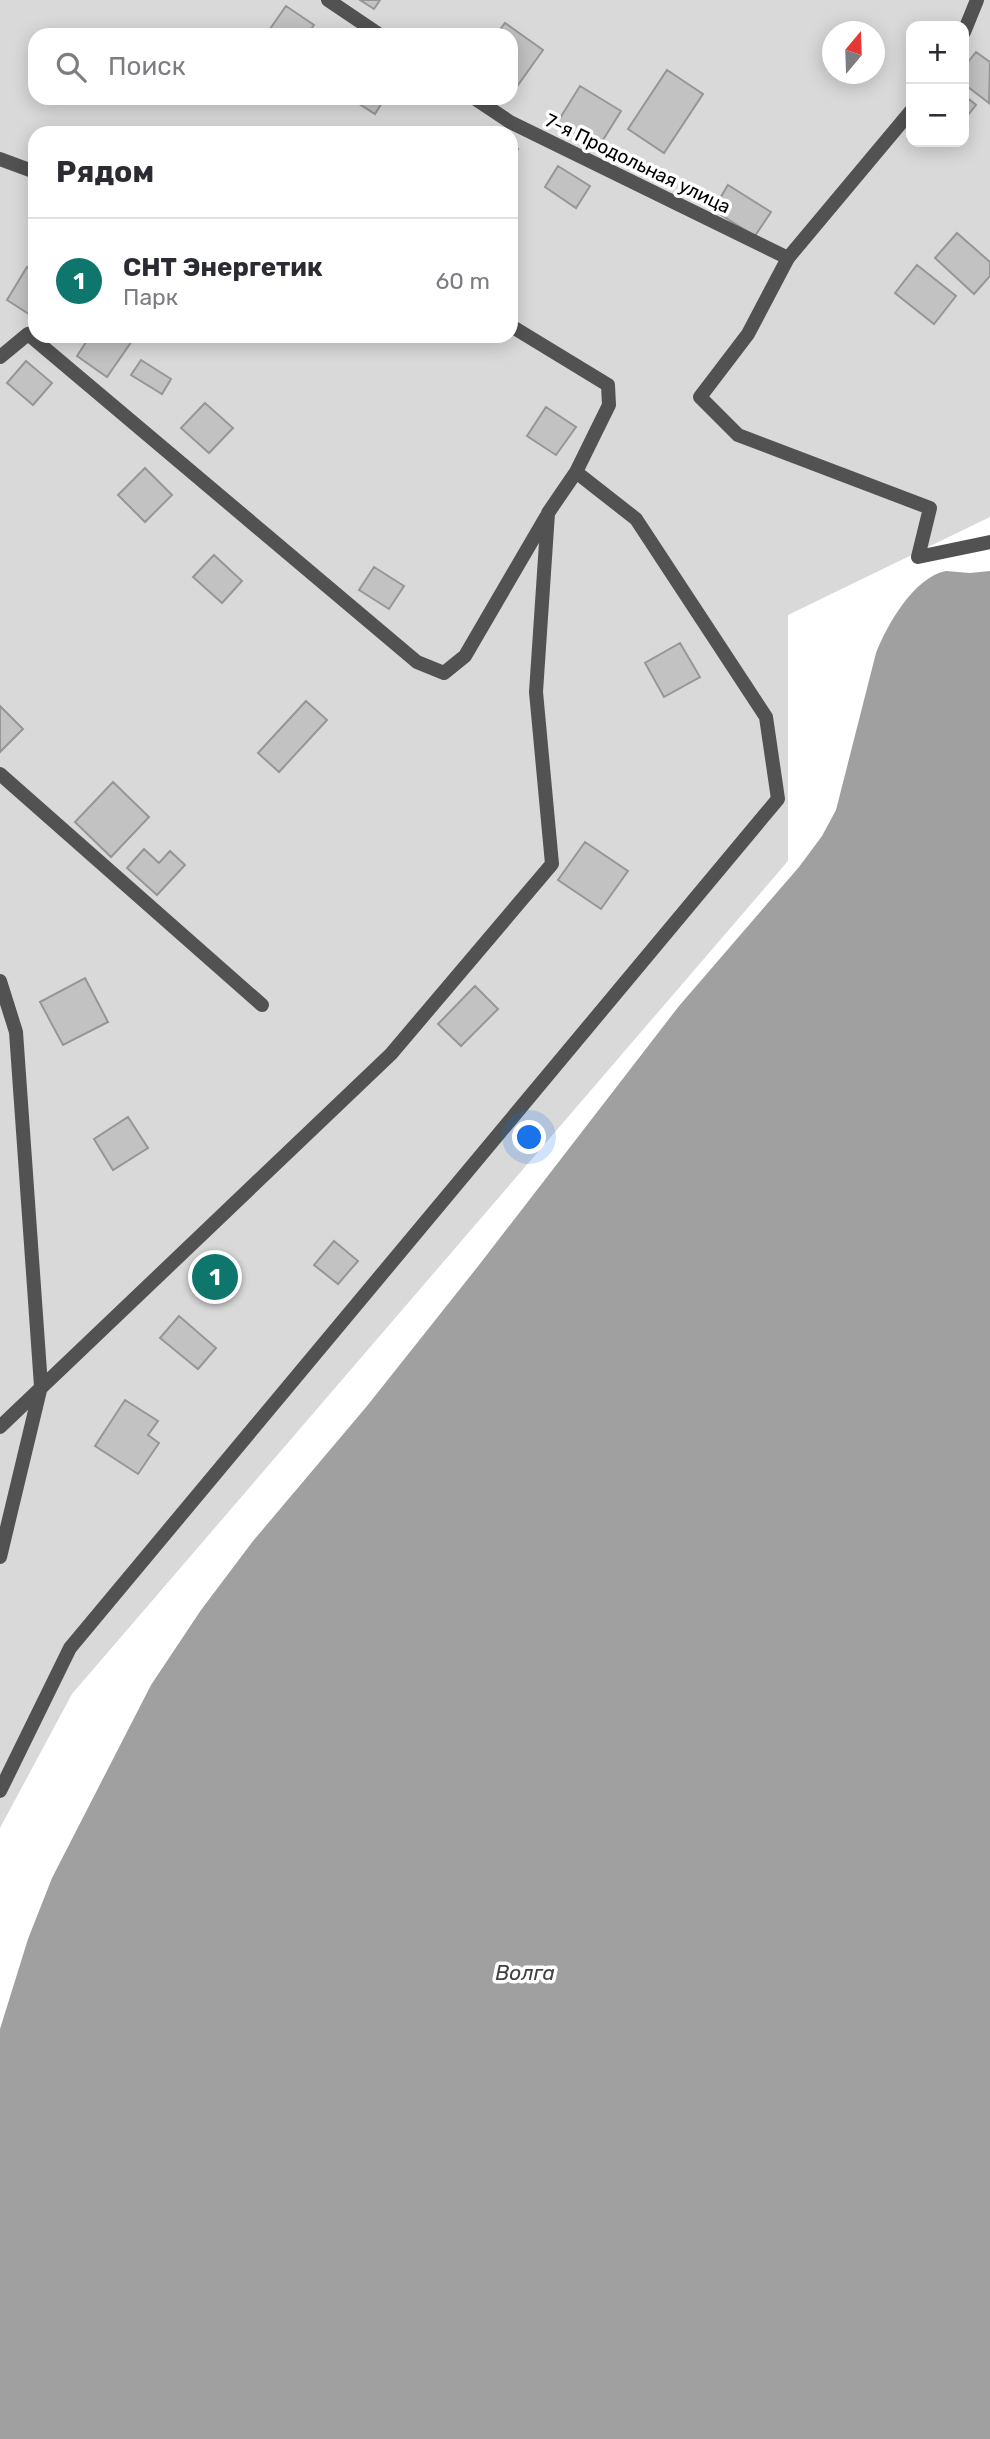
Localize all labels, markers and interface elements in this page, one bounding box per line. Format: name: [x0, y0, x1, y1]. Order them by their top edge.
north arrow: [822, 21, 885, 84]
map controls: [906, 21, 969, 147]
button: +: [906, 21, 969, 84]
search box: [28, 28, 518, 105]
icon: search: [52, 48, 90, 86]
text: Поиск: [108, 51, 186, 82]
button: −: [906, 84, 969, 147]
street label: 7-я Продольная улица: [541, 109, 734, 218]
text: Рядом: [56, 154, 154, 190]
text: СНТ Энергетик: [123, 252, 323, 283]
text: 1: [73, 267, 85, 295]
text: 60 m: [435, 267, 490, 295]
text: Парк: [123, 283, 178, 311]
your location: [512, 1120, 546, 1154]
pin: 1: [192, 1251, 238, 1303]
water label: Волга: [495, 1960, 555, 1985]

